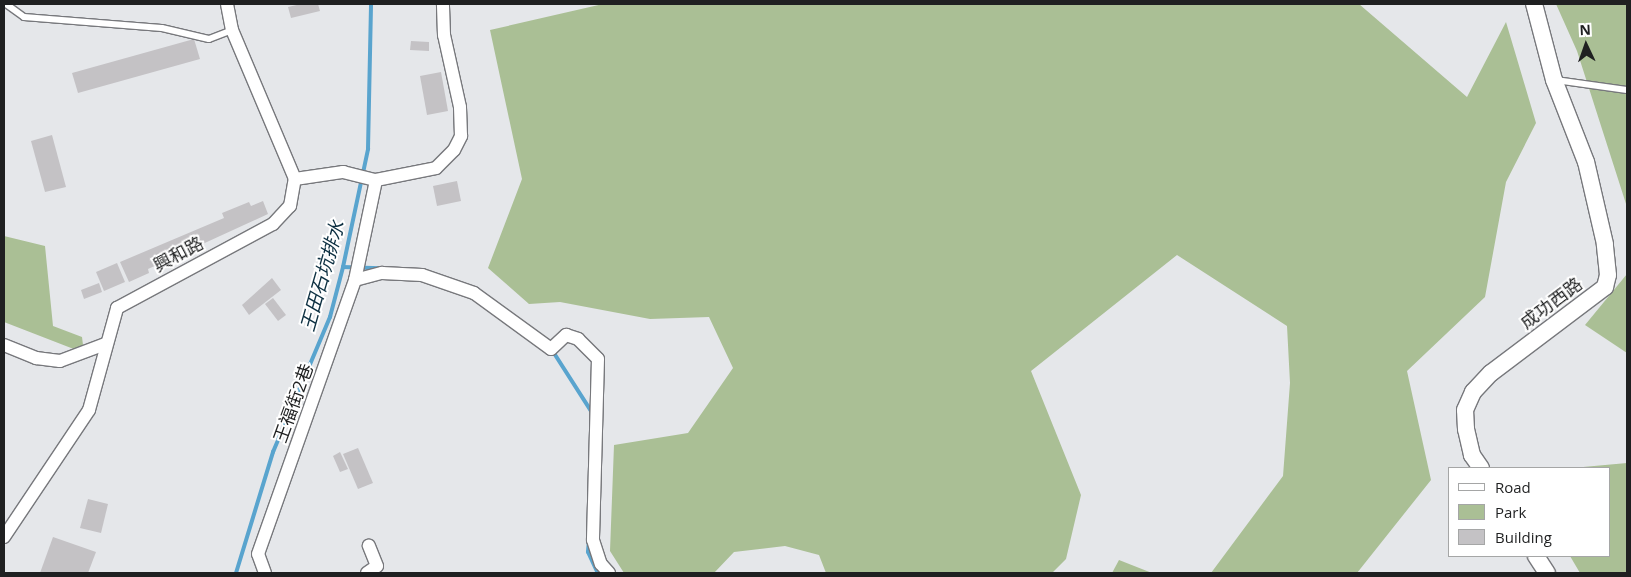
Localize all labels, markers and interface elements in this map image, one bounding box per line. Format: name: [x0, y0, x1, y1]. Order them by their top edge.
north arrow: [1561, 20, 1611, 70]
text: N: [1579, 20, 1591, 39]
water label: 王田石坑排水: [296, 218, 350, 334]
street label: 興和路: [149, 232, 207, 276]
street label: 成功西路: [1516, 273, 1586, 333]
street label: 王福街2巷: [269, 361, 317, 445]
legend: [1448, 467, 1611, 557]
text: Road: [1495, 477, 1531, 497]
text: Park: [1495, 502, 1526, 522]
text: Building: [1495, 527, 1552, 547]

